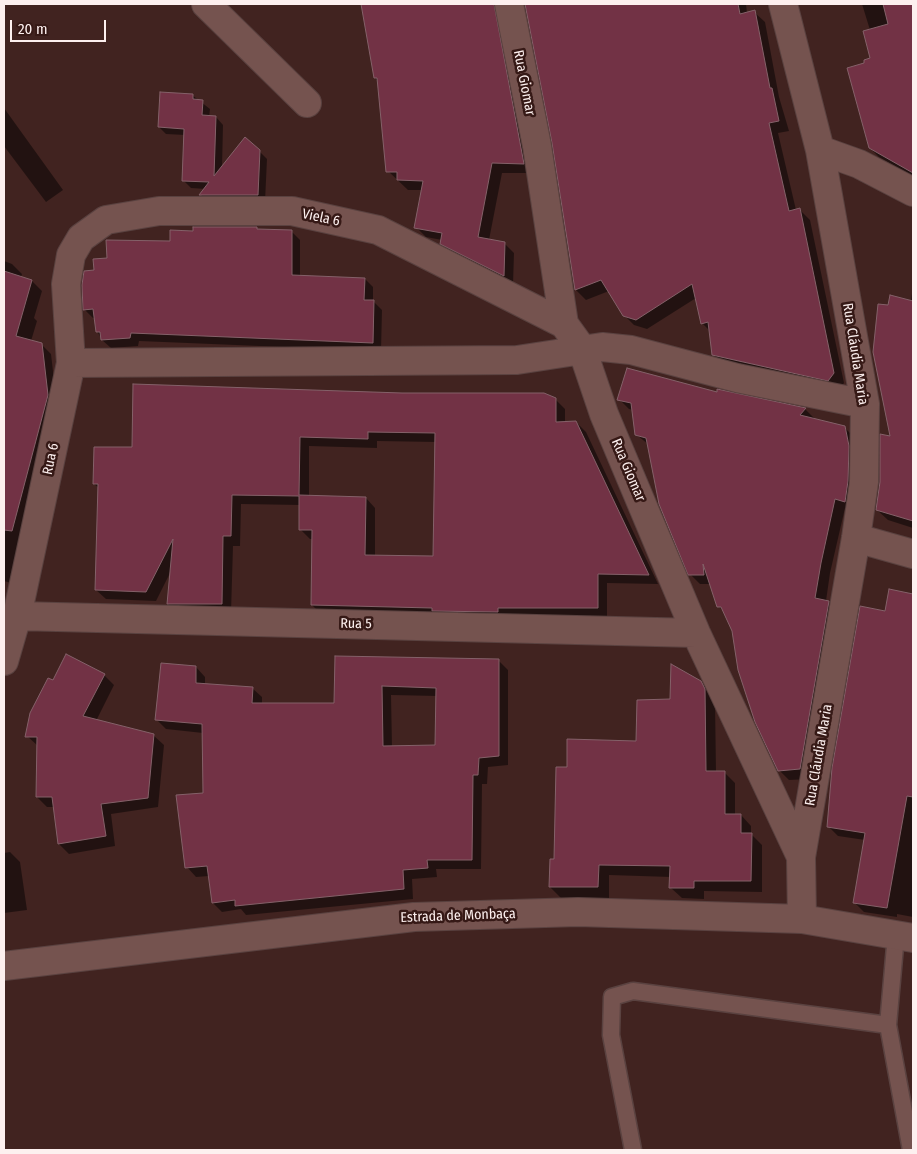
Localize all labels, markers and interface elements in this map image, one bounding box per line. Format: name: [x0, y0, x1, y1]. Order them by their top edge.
scale bar: [12, 10, 109, 42]
text: 20 m: [18, 20, 48, 38]
street label: Rua Giomar: [509, 49, 539, 117]
street label: Viela 6: [301, 206, 341, 230]
street label: Rua Cláudia Maria: [839, 302, 871, 406]
street label: Rua Giomar: [607, 436, 649, 504]
street label: Rua 6: [39, 442, 63, 476]
street label: Rua 5: [340, 615, 372, 633]
street label: Rua Cláudia Maria: [802, 703, 836, 807]
street label: Estrada de Monbaça: [400, 906, 516, 926]

